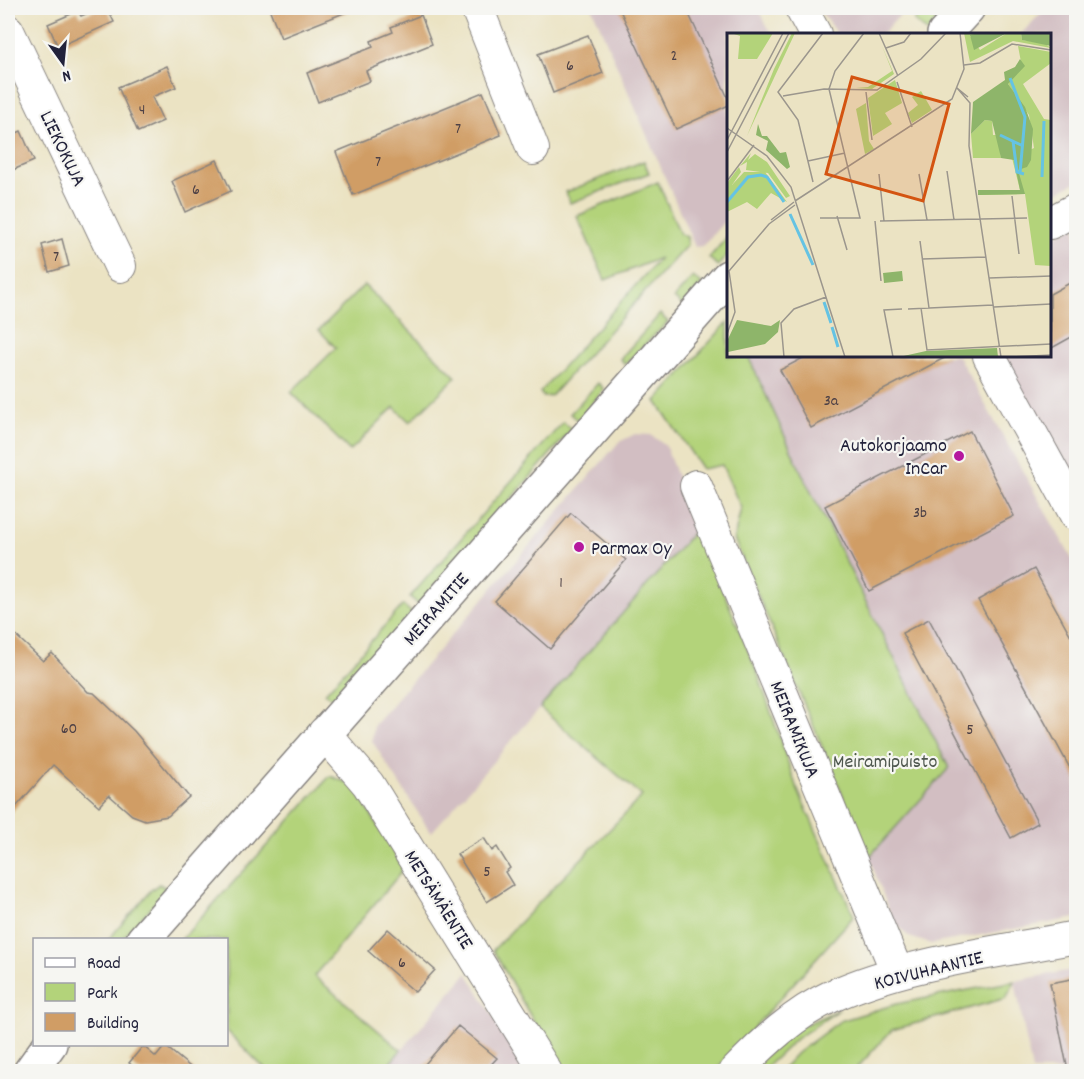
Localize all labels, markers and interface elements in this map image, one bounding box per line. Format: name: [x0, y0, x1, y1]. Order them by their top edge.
north arrow: [33, 33, 93, 93]
inset map: [727, 33, 1051, 357]
house number: 2: [671, 45, 678, 68]
house number: 6: [566, 55, 574, 78]
text: N: [59, 63, 73, 87]
house number: 4: [139, 99, 145, 122]
street label: LIEKOKUJA: [31, 107, 92, 192]
house number: 7: [455, 118, 461, 141]
house number: 7: [375, 151, 381, 174]
house number: 6: [192, 179, 200, 202]
house number: 7: [53, 246, 59, 269]
house number: 3a: [824, 390, 839, 413]
place label: Autokorjaamo InCar: [840, 433, 948, 484]
marker: Autokorjaamo InCar: [952, 449, 966, 463]
house number: 3b: [913, 502, 927, 525]
place label: Parmax Oy: [591, 536, 672, 564]
marker: Parmax Oy: [572, 540, 586, 554]
street label: MEIRAMITIE: [398, 567, 477, 653]
house number: 1: [559, 572, 563, 595]
street label: MEIRAMIKUJA: [761, 677, 825, 783]
house number: 60: [61, 718, 77, 741]
house number: 5: [966, 719, 974, 742]
park label: Meiramipuisto: [833, 749, 937, 777]
street label: METSÄMÄENTIE: [396, 846, 479, 956]
house number: 5: [483, 861, 491, 884]
legend: [33, 938, 228, 1046]
street label: KOIVUHAANTIE: [871, 945, 986, 999]
text: Road: [87, 952, 121, 977]
house number: 6: [398, 952, 406, 975]
text: Park: [87, 982, 118, 1007]
text: Building: [87, 1012, 139, 1037]

